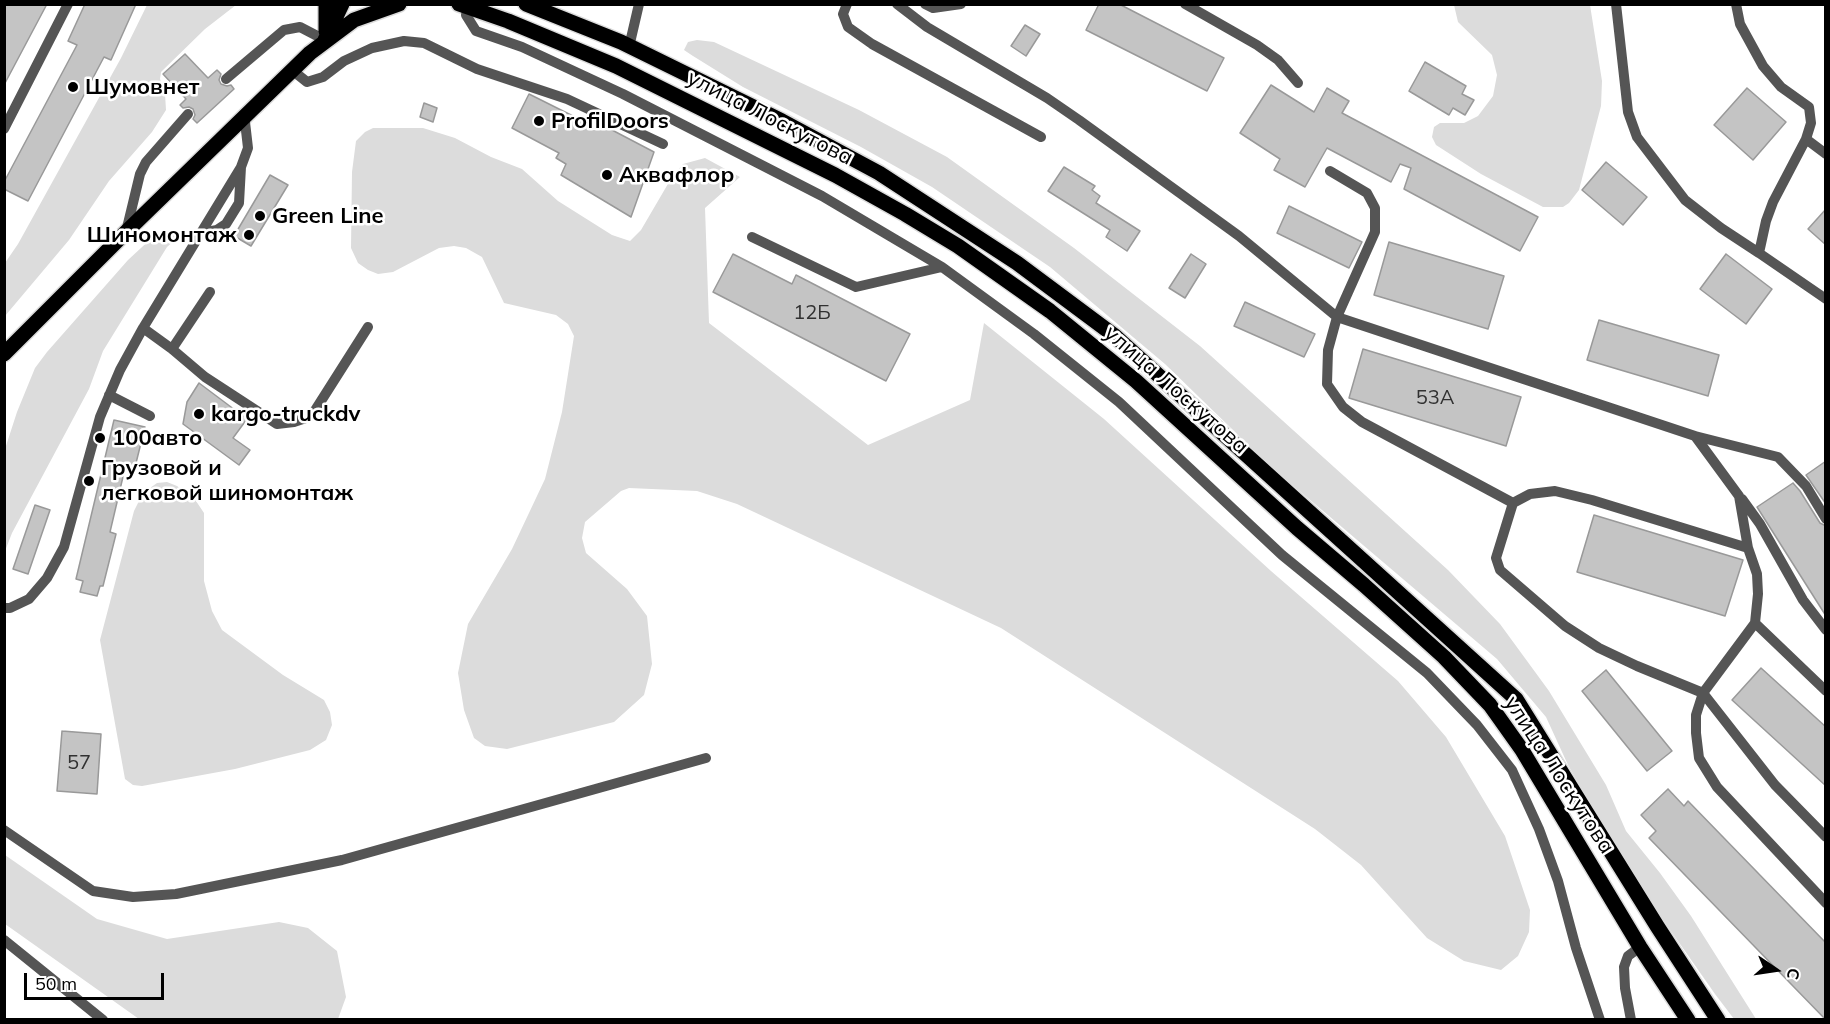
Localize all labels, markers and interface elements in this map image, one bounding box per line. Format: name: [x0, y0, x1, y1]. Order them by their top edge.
street label: улица Лоскутова: [683, 65, 857, 171]
place label: Шумовнет: [85, 74, 199, 100]
marker: Шумовнет: [66, 80, 80, 94]
place label: ProfilDoors: [551, 108, 669, 134]
marker: ProfilDoors: [532, 114, 546, 128]
place label: Аквафлор: [619, 162, 734, 188]
marker: Аквафлор: [600, 168, 614, 182]
place label: Green Line: [272, 203, 384, 229]
marker: Green Line: [253, 209, 267, 223]
place label: Шиномонтаж: [87, 222, 237, 248]
marker: Шиномонтаж: [242, 228, 256, 242]
house number: 12Б: [793, 301, 831, 325]
street label: улица Лоскутова: [1098, 320, 1254, 460]
house number: 53А: [1416, 386, 1454, 410]
place label: kargo-truckdv: [211, 401, 361, 427]
marker: kargo-truckdv: [192, 407, 206, 421]
place label: 100авто: [112, 425, 202, 451]
marker: 100авто: [93, 431, 107, 445]
place label: Грузовой и легковой шиномонтаж: [101, 455, 353, 506]
marker: Грузовой и легковой шиномонтаж: [82, 474, 96, 488]
street label: улица Лоскутова: [1498, 691, 1620, 859]
house number: 57: [67, 751, 91, 775]
north arrow: [1746, 940, 1806, 1000]
scale bar: [27, 961, 166, 999]
text: С: [1783, 966, 1805, 982]
text: 50 m: [35, 972, 77, 995]

